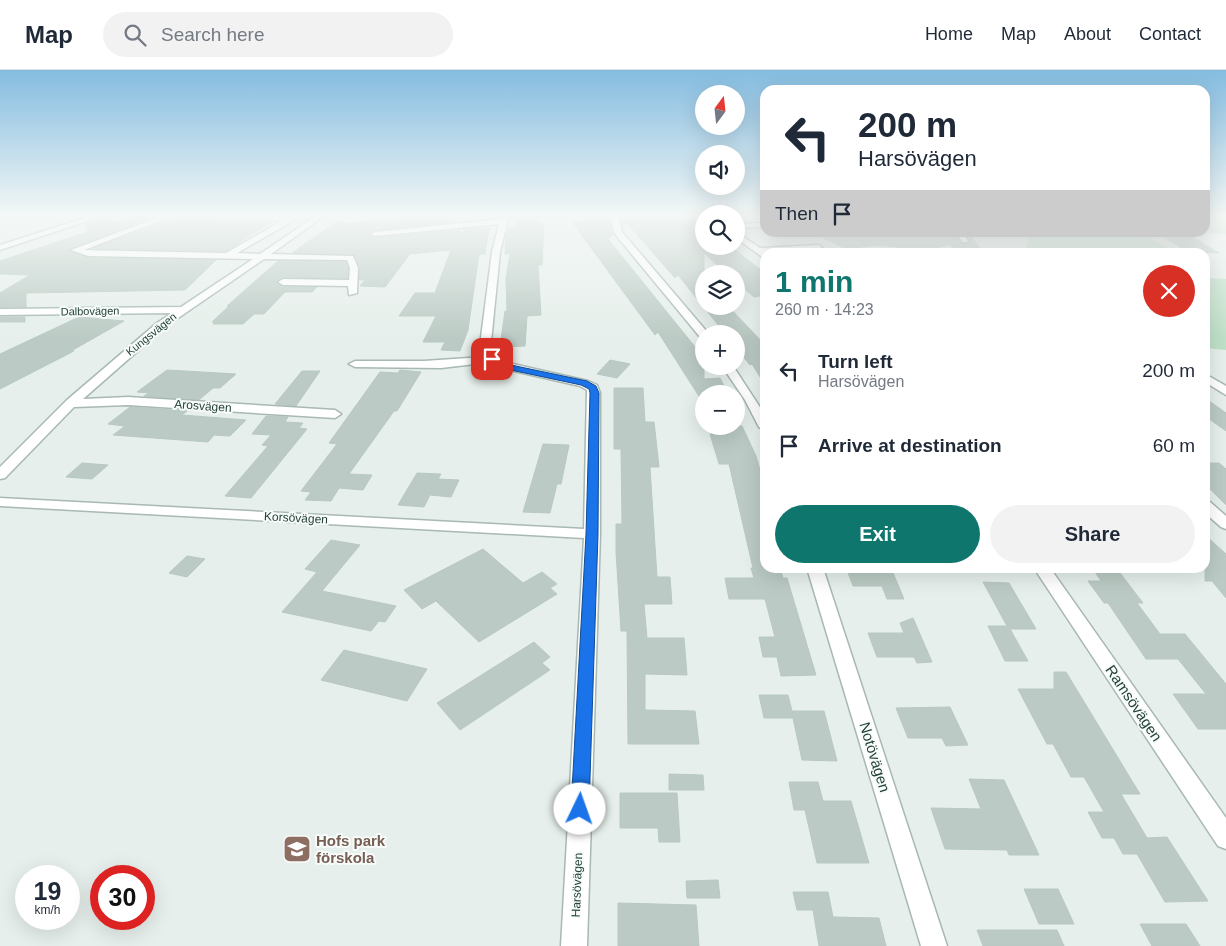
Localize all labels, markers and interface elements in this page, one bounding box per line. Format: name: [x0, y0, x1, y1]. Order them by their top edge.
search box: [103, 12, 453, 57]
text: Map: [25, 21, 73, 48]
icon: search: [121, 21, 149, 49]
text: Search here: [161, 24, 265, 45]
text: Home: [925, 24, 973, 44]
text: Map: [1001, 24, 1036, 44]
text: About: [1064, 24, 1111, 44]
text: Contact: [1139, 24, 1201, 44]
north arrow: [695, 85, 745, 135]
map controls: [695, 85, 745, 435]
icon: left: [775, 105, 840, 170]
text: 200 m: [858, 105, 957, 144]
button: sound: [695, 145, 745, 195]
text: Harsövägen: [858, 146, 977, 171]
icon: arrive: [828, 200, 856, 228]
text: Then: [775, 203, 818, 224]
button: search: [695, 205, 745, 255]
button: layers: [695, 265, 745, 315]
text: 1 min: [775, 265, 853, 298]
button: close: [1143, 265, 1195, 317]
text: 260 m · 14:23: [775, 301, 874, 318]
street label: Dalbovägen: [61, 304, 119, 318]
street label: Kungsvägen: [123, 310, 179, 358]
button: +: [695, 325, 745, 375]
pin: [471, 338, 513, 380]
icon: arrive: [478, 345, 506, 373]
text: Turn left: [818, 351, 893, 372]
icon: left: [775, 357, 803, 385]
text: 200 m: [1142, 360, 1195, 381]
text: Harsövägen: [818, 373, 904, 390]
button: −: [695, 385, 745, 435]
street label: Arosvägen: [174, 397, 232, 415]
icon: arrive: [775, 432, 803, 460]
text: Arrive at destination: [818, 435, 1002, 456]
text: 60 m: [1153, 435, 1195, 456]
button: Exit: [775, 505, 980, 563]
button: Share: [990, 505, 1195, 563]
street label: Korsövägen: [264, 509, 328, 527]
street label: Ramsövägen: [1102, 662, 1166, 744]
street label: Notövägen: [856, 720, 894, 794]
position arrow: [553, 782, 605, 834]
place label: Hofs park förskola: [316, 832, 386, 866]
school or university icon: Hofs park förskola: [282, 834, 312, 864]
street label: Harsövägen: [569, 852, 585, 918]
speed limit sign: 30: [90, 865, 155, 930]
text: 19: [34, 877, 61, 905]
text: km/h: [34, 903, 61, 917]

